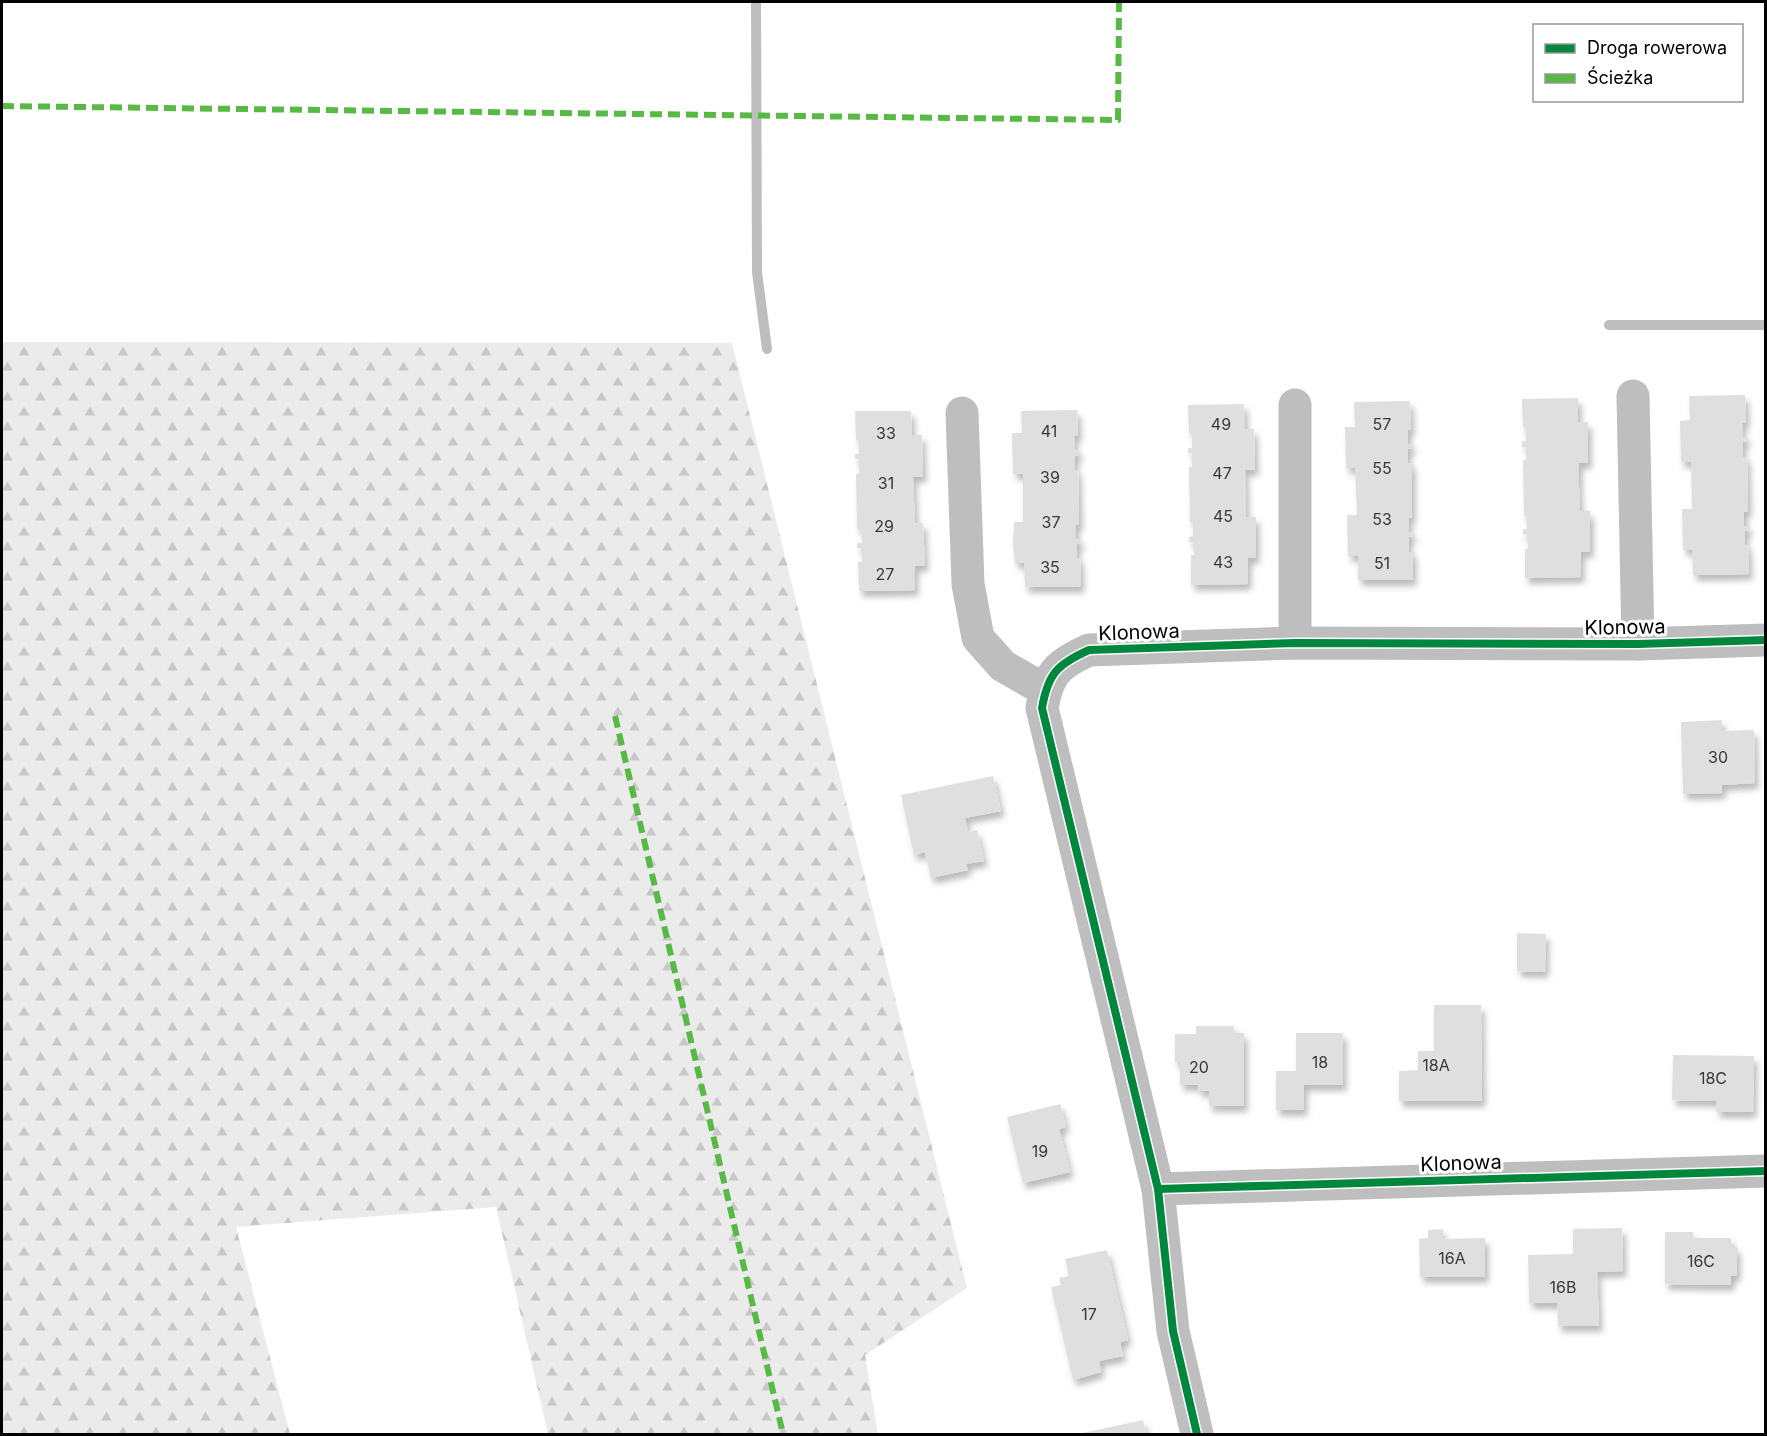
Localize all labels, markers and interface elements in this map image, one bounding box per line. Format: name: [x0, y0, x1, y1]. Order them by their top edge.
legend: [1533, 24, 1743, 102]
text: Droga rowerowa: [1587, 37, 1727, 58]
text: Ścieżka: [1587, 66, 1653, 88]
house number: 49: [1211, 414, 1231, 434]
house number: 57: [1373, 414, 1391, 434]
house number: 41: [1041, 421, 1057, 441]
house number: 33: [876, 423, 896, 443]
house number: 55: [1372, 458, 1392, 478]
house number: 47: [1212, 463, 1232, 483]
house number: 39: [1040, 467, 1060, 487]
house number: 31: [878, 473, 894, 493]
house number: 45: [1213, 506, 1233, 526]
house number: 53: [1372, 509, 1392, 529]
house number: 37: [1042, 512, 1060, 532]
house number: 29: [874, 516, 894, 536]
house number: 43: [1213, 552, 1233, 572]
house number: 51: [1374, 553, 1390, 573]
house number: 35: [1040, 557, 1060, 577]
house number: 27: [876, 564, 894, 584]
street label: Klonowa: [1584, 614, 1666, 640]
street label: Klonowa: [1098, 619, 1180, 645]
house number: 30: [1708, 747, 1728, 767]
house number: 18: [1312, 1052, 1328, 1072]
house number: 18A: [1422, 1055, 1450, 1075]
house number: 20: [1189, 1057, 1209, 1077]
house number: 18C: [1699, 1068, 1727, 1088]
house number: 19: [1032, 1141, 1048, 1161]
street label: Klonowa: [1420, 1150, 1502, 1176]
house number: 16A: [1438, 1248, 1466, 1268]
house number: 16C: [1687, 1251, 1715, 1271]
house number: 16B: [1550, 1277, 1576, 1297]
house number: 17: [1081, 1304, 1097, 1324]

